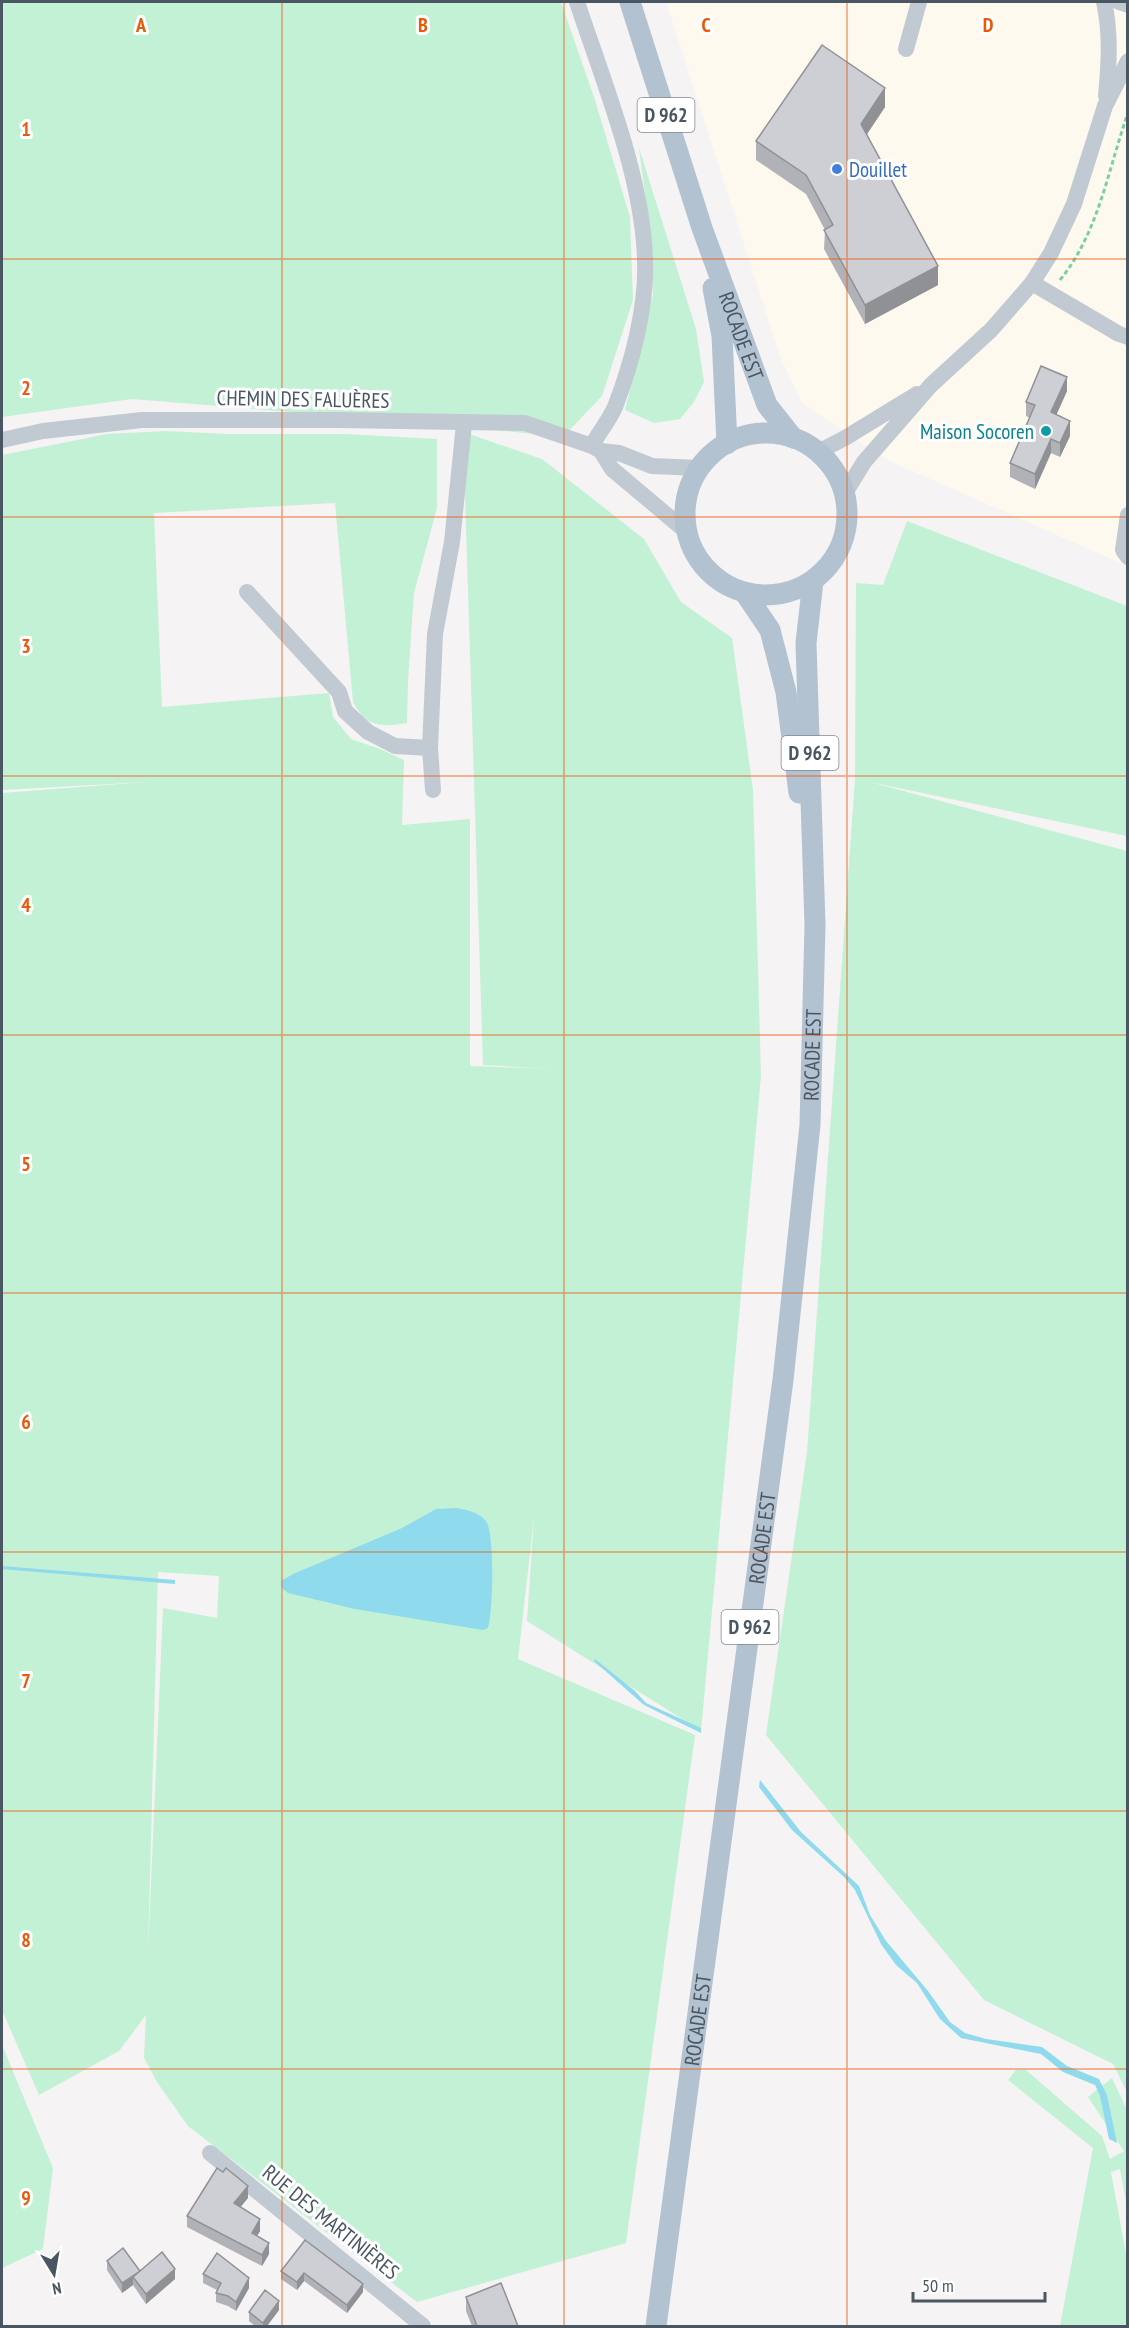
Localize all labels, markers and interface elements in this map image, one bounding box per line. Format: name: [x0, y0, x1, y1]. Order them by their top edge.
text: A: [135, 12, 147, 38]
text: B: [418, 12, 428, 38]
text: C: [701, 12, 711, 38]
text: D: [983, 12, 994, 38]
road number: D 962: [638, 98, 694, 132]
text: 1: [21, 116, 31, 142]
place label: Douillet: [849, 156, 907, 183]
marker: Douillet: [830, 162, 844, 176]
street label: ROCADE EST: [713, 288, 770, 384]
text: 2: [21, 375, 31, 401]
street label: CHEMIN DES FALUÈRES: [216, 384, 390, 414]
place label: Maison Socoren: [920, 418, 1034, 445]
marker: Maison Socoren: [1039, 424, 1053, 438]
text: 3: [21, 633, 31, 659]
road number: D 962: [782, 736, 838, 770]
text: 4: [21, 892, 31, 918]
street label: ROCADE EST: [797, 1008, 826, 1101]
text: 5: [21, 1151, 31, 1177]
text: 6: [21, 1409, 31, 1435]
street label: ROCADE EST: [742, 1490, 781, 1585]
road number: D 962: [722, 1610, 778, 1644]
text: 7: [21, 1668, 31, 1694]
text: 8: [21, 1927, 31, 1953]
street label: ROCADE EST: [678, 1972, 717, 2067]
street label: RUE DES MARTINIÈRES: [257, 2159, 405, 2285]
text: 9: [21, 2185, 31, 2211]
north arrow: [24, 2244, 84, 2304]
scale bar: [913, 2265, 1045, 2303]
text: 50 m: [922, 2274, 954, 2297]
text: N: [51, 2278, 63, 2299]

